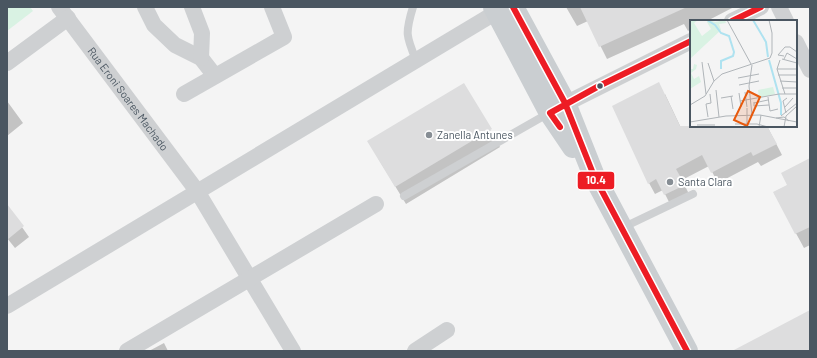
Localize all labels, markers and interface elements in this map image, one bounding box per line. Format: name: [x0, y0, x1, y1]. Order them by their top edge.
inset map: [690, 20, 797, 127]
street label: Rua Eroni Soares Machado: [85, 44, 171, 153]
unlabelled marker: [595, 81, 605, 91]
place label: Zanella Antunes: [437, 128, 513, 141]
marker: Zanella Antunes: [424, 130, 434, 140]
line badge: 10.4: [577, 171, 615, 190]
text: 10.4: [586, 173, 606, 186]
place label: Santa Clara: [678, 175, 732, 188]
marker: Santa Clara: [665, 177, 675, 187]

